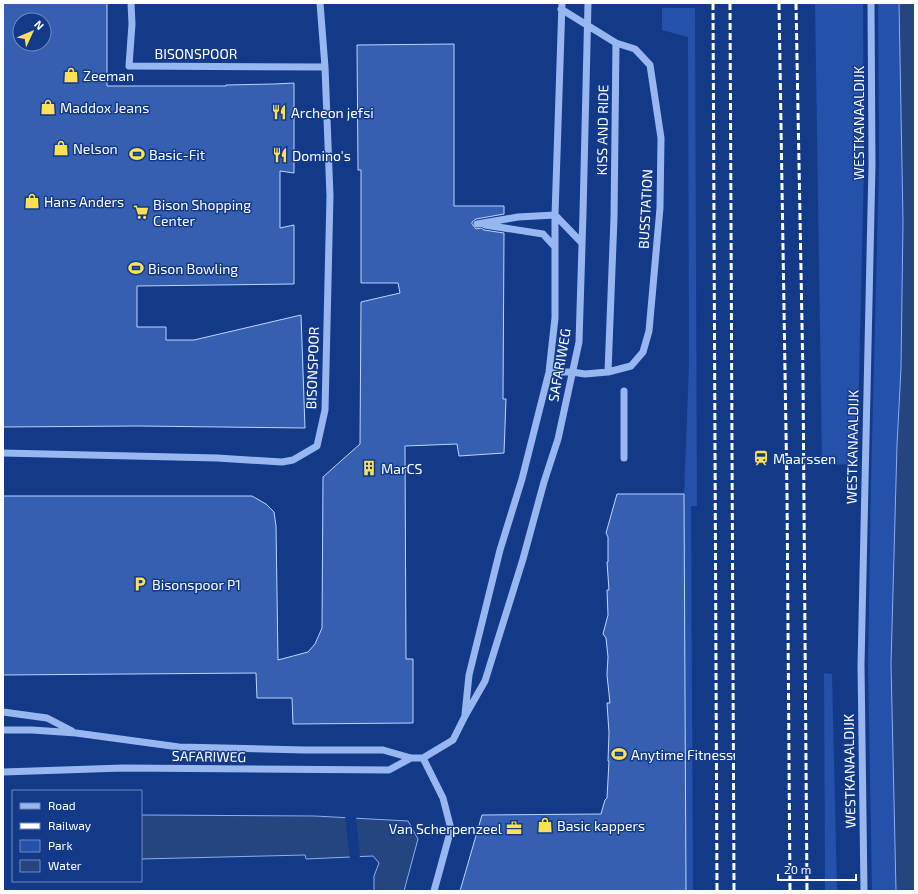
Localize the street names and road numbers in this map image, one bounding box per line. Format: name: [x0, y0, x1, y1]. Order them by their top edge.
street label: BISONSPOOR: [155, 45, 238, 62]
street label: WESTKANAALDIJK: [850, 65, 867, 180]
street label: KISS AND RIDE: [593, 84, 611, 176]
street label: BUSSTATION: [634, 169, 656, 249]
street label: BISONSPOOR: [302, 326, 322, 410]
street label: SAFARIWEG: [544, 327, 574, 403]
street label: WESTKANAALDIJK: [843, 389, 862, 504]
street label: WESTKANAALDIJK: [839, 713, 858, 828]
street label: SAFARIWEG: [172, 747, 246, 765]

